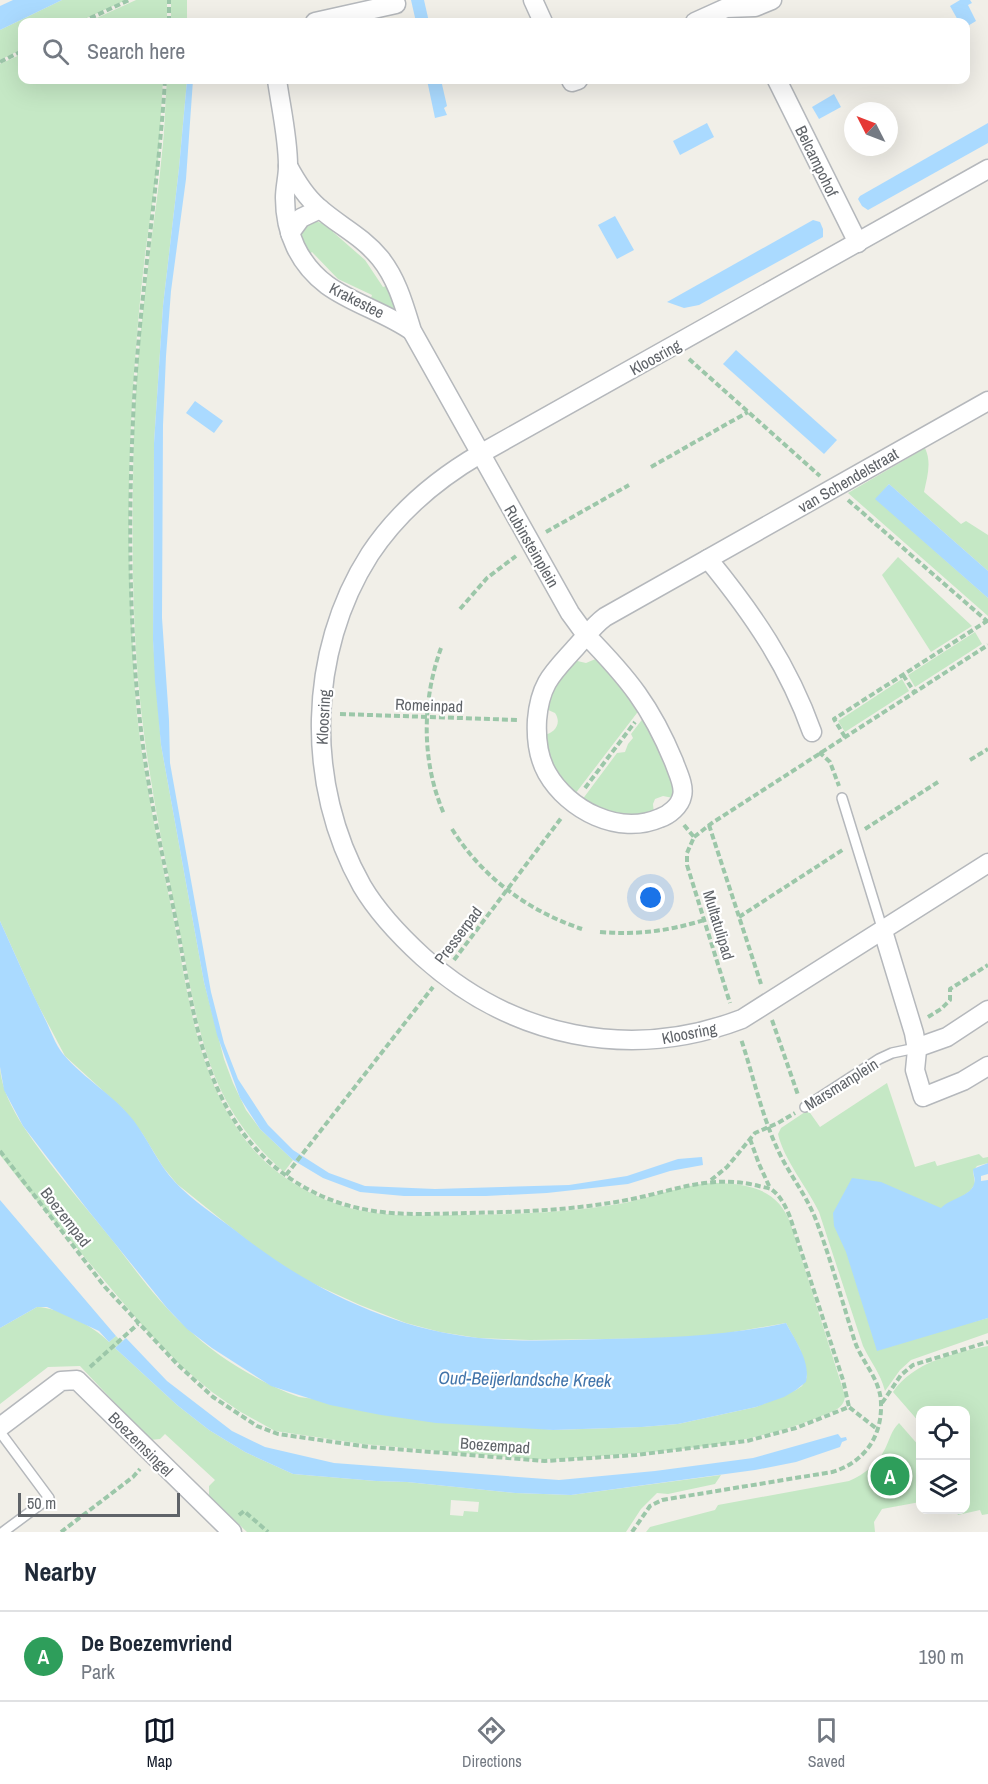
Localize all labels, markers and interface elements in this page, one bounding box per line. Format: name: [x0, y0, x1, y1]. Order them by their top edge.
search box: [18, 18, 970, 84]
icon: search: [39, 35, 72, 68]
text: Search here: [87, 36, 185, 66]
north arrow: [844, 102, 898, 156]
street label: Belcampohof: [790, 122, 844, 201]
street label: Krakestee: [326, 277, 388, 323]
street label: Kloosring: [625, 334, 685, 380]
street label: van Schendelstraat: [794, 442, 902, 518]
street label: Rubinsteinplein: [499, 501, 565, 591]
street label: Kloosring: [311, 688, 335, 745]
street label: Romeinpad: [395, 693, 463, 717]
your location: [636, 883, 665, 912]
street label: Multatulipad: [698, 888, 740, 962]
street label: Presserpad: [429, 902, 487, 968]
street label: Kloosring: [660, 1017, 719, 1049]
street label: Marsmanplein: [800, 1053, 882, 1115]
street label: Boezempad: [36, 1183, 96, 1251]
water label: Oud-Beijerlandsche Kreek: [438, 1365, 612, 1393]
map controls: [916, 1406, 970, 1514]
button: locate: [916, 1406, 970, 1460]
street label: Boezemsingel: [104, 1407, 178, 1481]
street label: Boezempad: [459, 1432, 531, 1458]
pin: A: [870, 1454, 910, 1498]
button: layers: [916, 1460, 970, 1514]
scale bar: [18, 1490, 180, 1518]
text: 50 m: [27, 1492, 56, 1514]
text: Nearby: [24, 1554, 96, 1589]
text: De Boezemvriend: [81, 1628, 232, 1658]
text: A: [38, 1643, 49, 1670]
text: 190 m: [918, 1643, 964, 1670]
text: Park: [81, 1658, 115, 1685]
tab: Map: [143, 1714, 176, 1772]
tab: Directions: [462, 1714, 522, 1772]
tab: Saved: [808, 1714, 845, 1772]

